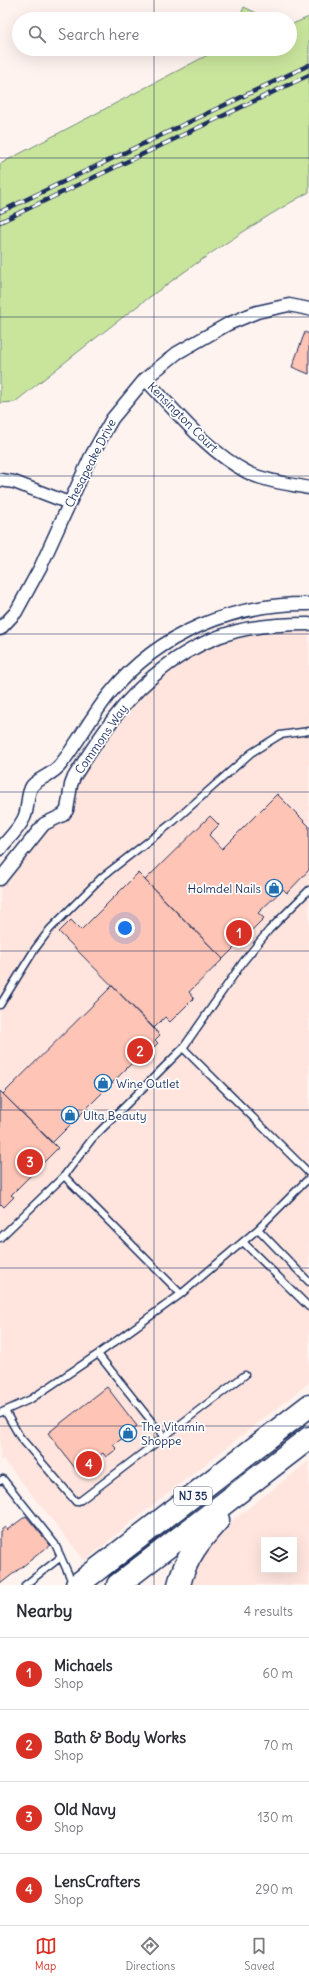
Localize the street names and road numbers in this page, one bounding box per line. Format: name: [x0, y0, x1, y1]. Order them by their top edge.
street label: Kensington Court: [145, 379, 221, 455]
street label: Chesapeake Drive: [61, 416, 119, 510]
street label: Commons Way: [71, 701, 131, 777]
road number: NJ 35: [174, 1487, 212, 1505]

